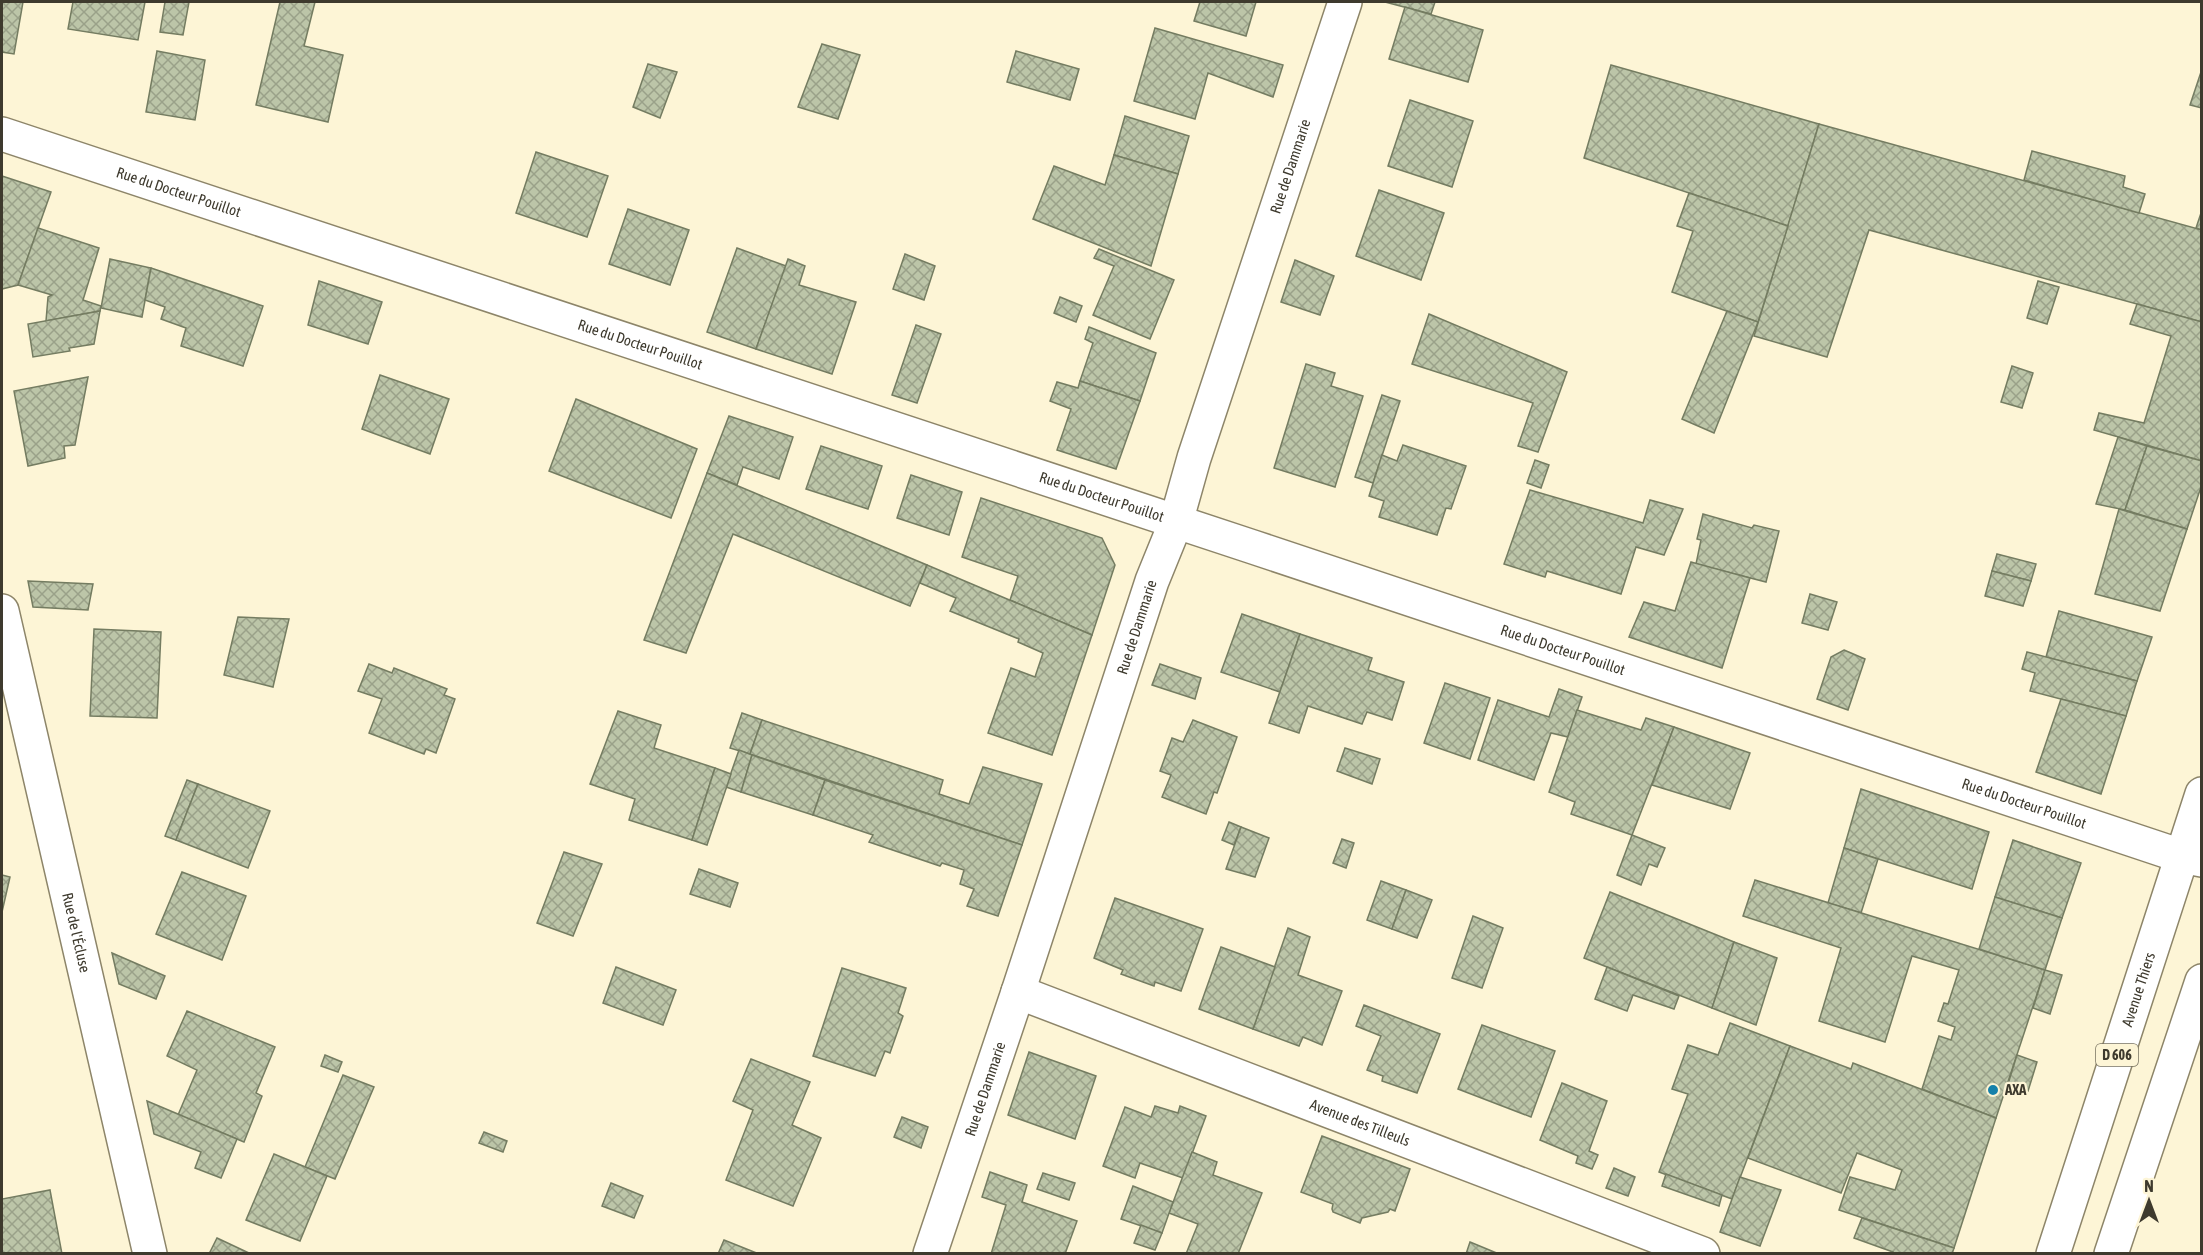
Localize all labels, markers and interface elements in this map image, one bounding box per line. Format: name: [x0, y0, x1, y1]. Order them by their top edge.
street label: Rue de Dammarie: [1267, 117, 1314, 216]
street label: Rue du Docteur Pouillot: [114, 163, 243, 220]
street label: Rue du Docteur Pouillot: [576, 316, 705, 373]
street label: Rue du Docteur Pouillot: [1037, 468, 1166, 525]
street label: Rue de Dammarie: [1113, 578, 1160, 677]
street label: Rue du Docteur Pouillot: [1499, 621, 1627, 678]
street label: Rue du Docteur Pouillot: [1960, 775, 2088, 832]
street label: Rue de l'Écluse: [59, 891, 94, 974]
street label: Avenue Thiers: [2118, 950, 2158, 1029]
street label: Rue de Dammarie: [961, 1039, 1009, 1138]
road number: D 606: [2096, 1044, 2138, 1066]
place label: AXA: [2004, 1081, 2027, 1098]
marker: AXA: [1986, 1083, 2000, 1097]
street label: Avenue des Tilleuls: [1308, 1095, 1412, 1149]
north arrow: [2119, 1171, 2179, 1231]
text: N: [2144, 1177, 2154, 1195]

